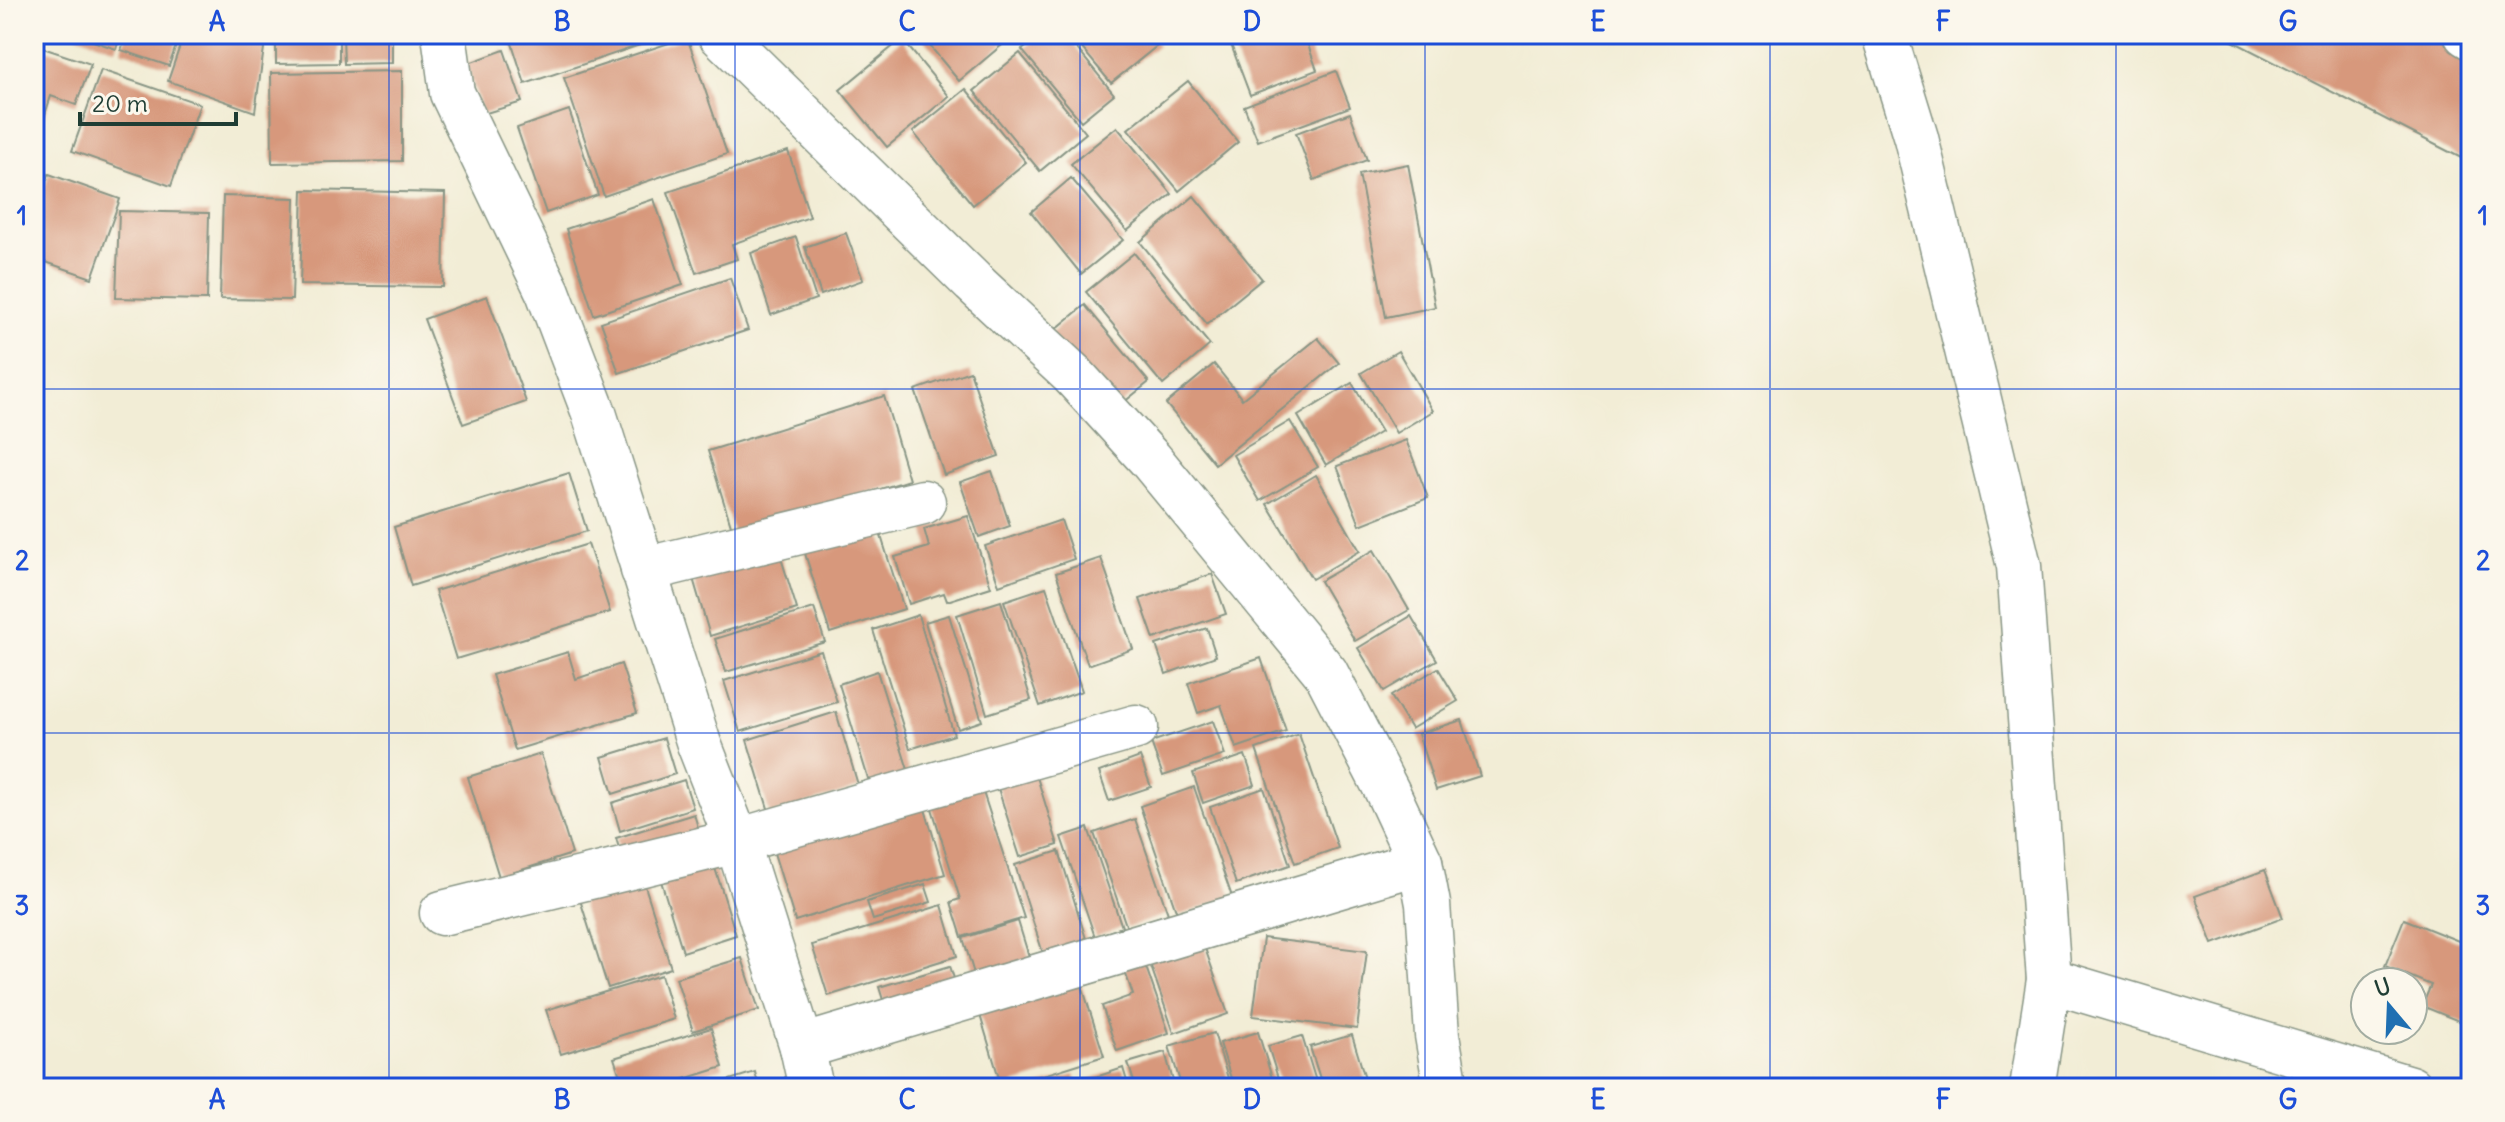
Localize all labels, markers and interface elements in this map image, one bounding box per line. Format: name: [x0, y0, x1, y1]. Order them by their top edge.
text: A: [209, 5, 226, 38]
text: B: [553, 5, 571, 38]
text: C: [898, 5, 916, 38]
text: D: [1243, 5, 1261, 38]
text: E: [1590, 5, 1606, 38]
text: F: [1936, 5, 1951, 38]
text: G: [2279, 5, 2298, 38]
scale bar: [80, 76, 236, 126]
text: 20 m: [92, 88, 148, 118]
text: 1: [17, 199, 27, 232]
text: 1: [2478, 199, 2488, 232]
text: 2: [15, 544, 29, 577]
text: 2: [2476, 544, 2490, 577]
text: 3: [15, 889, 29, 922]
text: 3: [2476, 889, 2490, 922]
north arrow: [2349, 966, 2429, 1046]
text: U: [2371, 971, 2394, 1003]
text: A: [209, 1083, 226, 1116]
text: B: [553, 1083, 571, 1116]
text: C: [898, 1083, 916, 1116]
text: D: [1243, 1083, 1261, 1116]
text: E: [1590, 1083, 1606, 1116]
text: F: [1936, 1083, 1951, 1116]
text: G: [2279, 1083, 2298, 1116]

